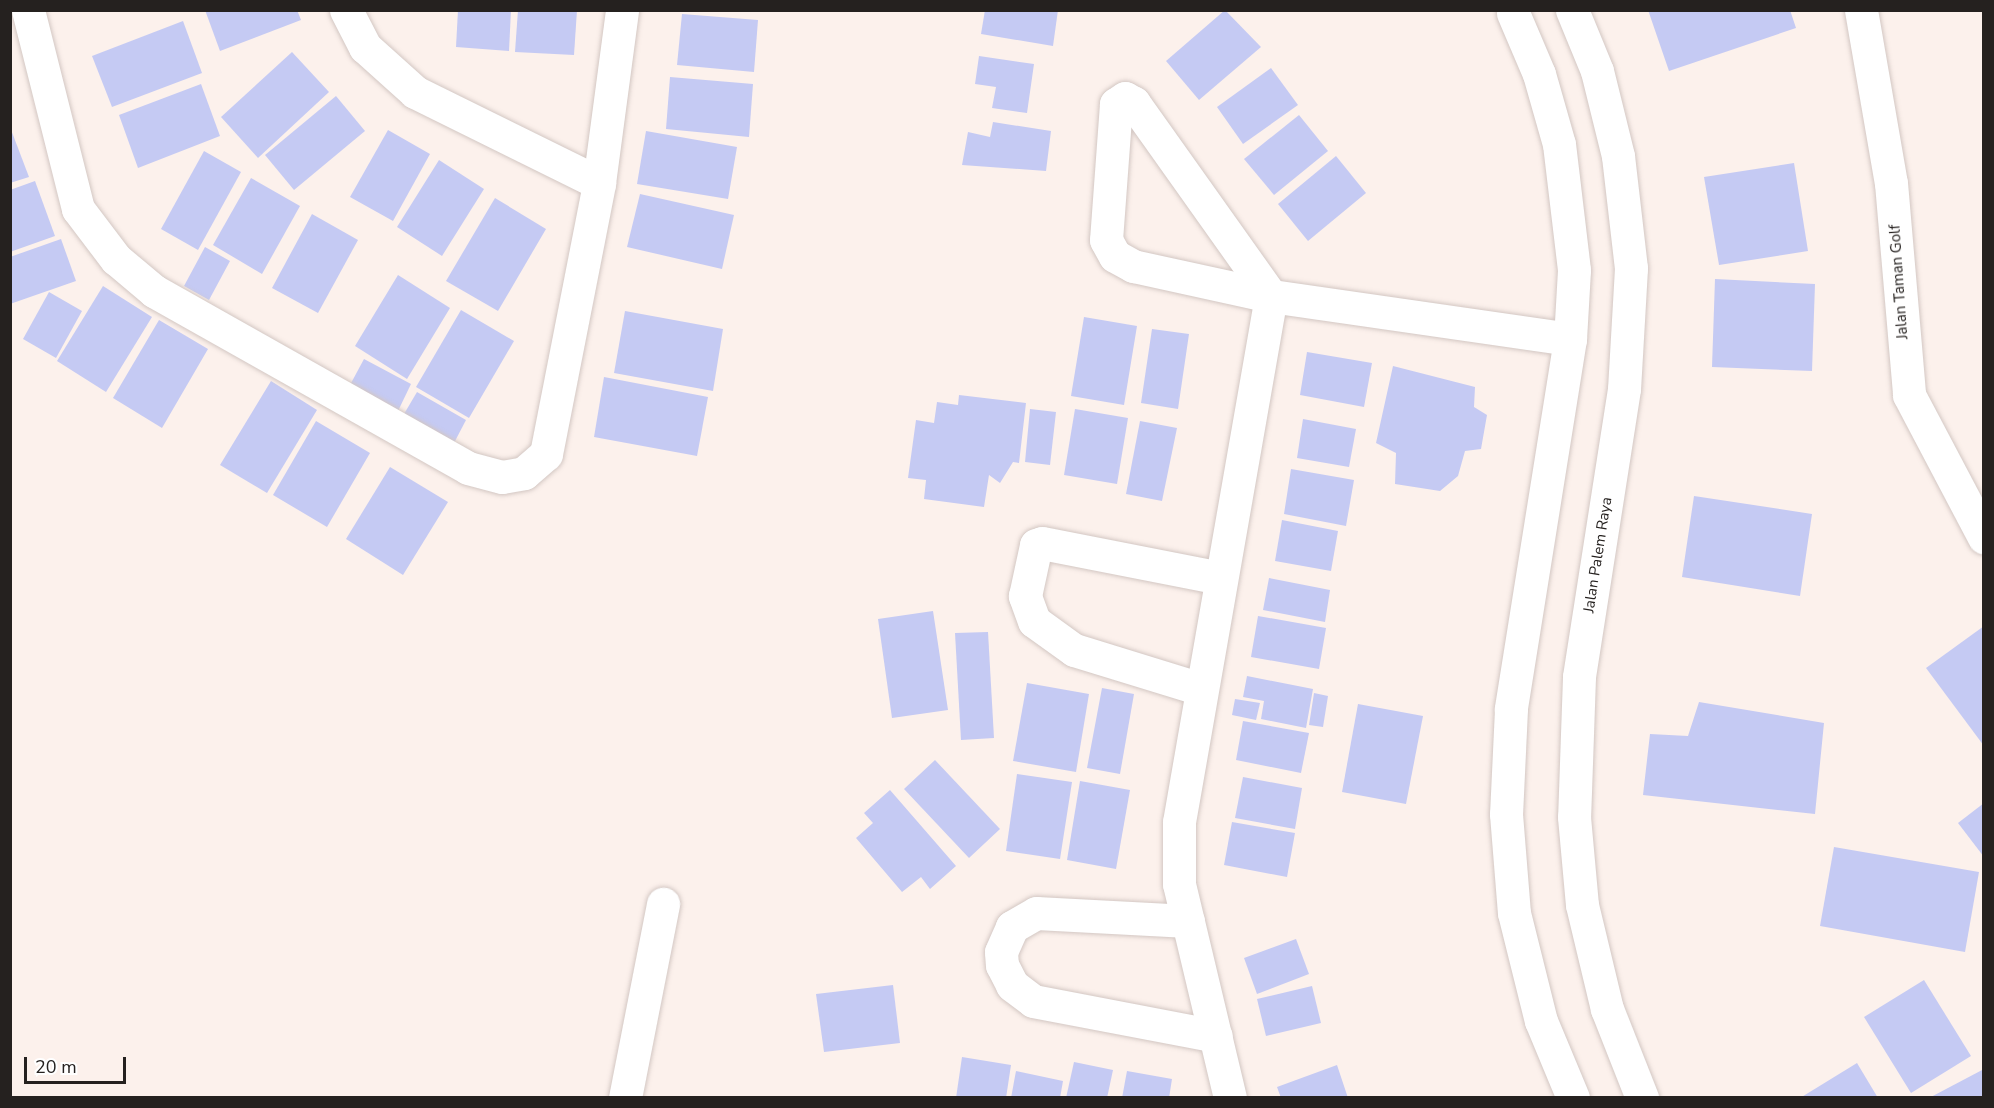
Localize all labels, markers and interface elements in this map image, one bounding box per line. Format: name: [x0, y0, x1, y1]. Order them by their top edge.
street label: Jalan Taman Golf: [1886, 224, 1912, 340]
street label: Jalan Palem Raya: [1580, 496, 1616, 614]
scale bar: [27, 1045, 129, 1083]
text: 20 m: [35, 1055, 77, 1079]

